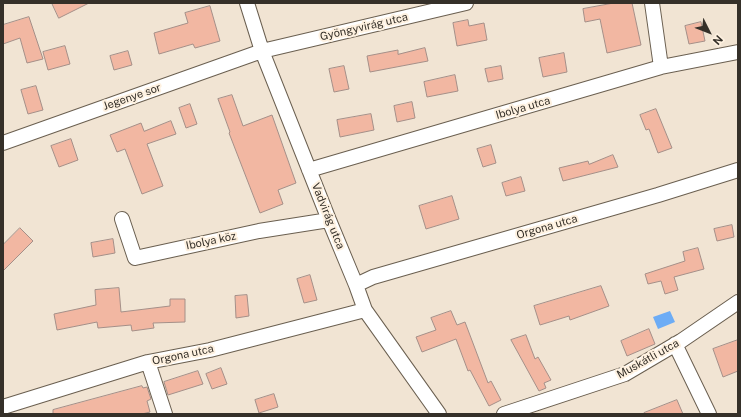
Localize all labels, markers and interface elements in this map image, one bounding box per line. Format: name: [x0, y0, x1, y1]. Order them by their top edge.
street label: Gyöngyvirág utca: [319, 10, 409, 44]
north arrow: [689, 12, 729, 52]
text: N: [711, 33, 725, 47]
street label: Jegenye sor: [101, 81, 163, 113]
street label: Ibolya utca: [494, 94, 552, 122]
street label: Vadvirág utca: [309, 181, 347, 251]
street label: Orgona utca: [515, 212, 579, 242]
street label: Ibolya köz: [185, 229, 237, 253]
street label: Muskátli utca: [615, 336, 681, 382]
street label: Orgona utca: [151, 342, 215, 368]

